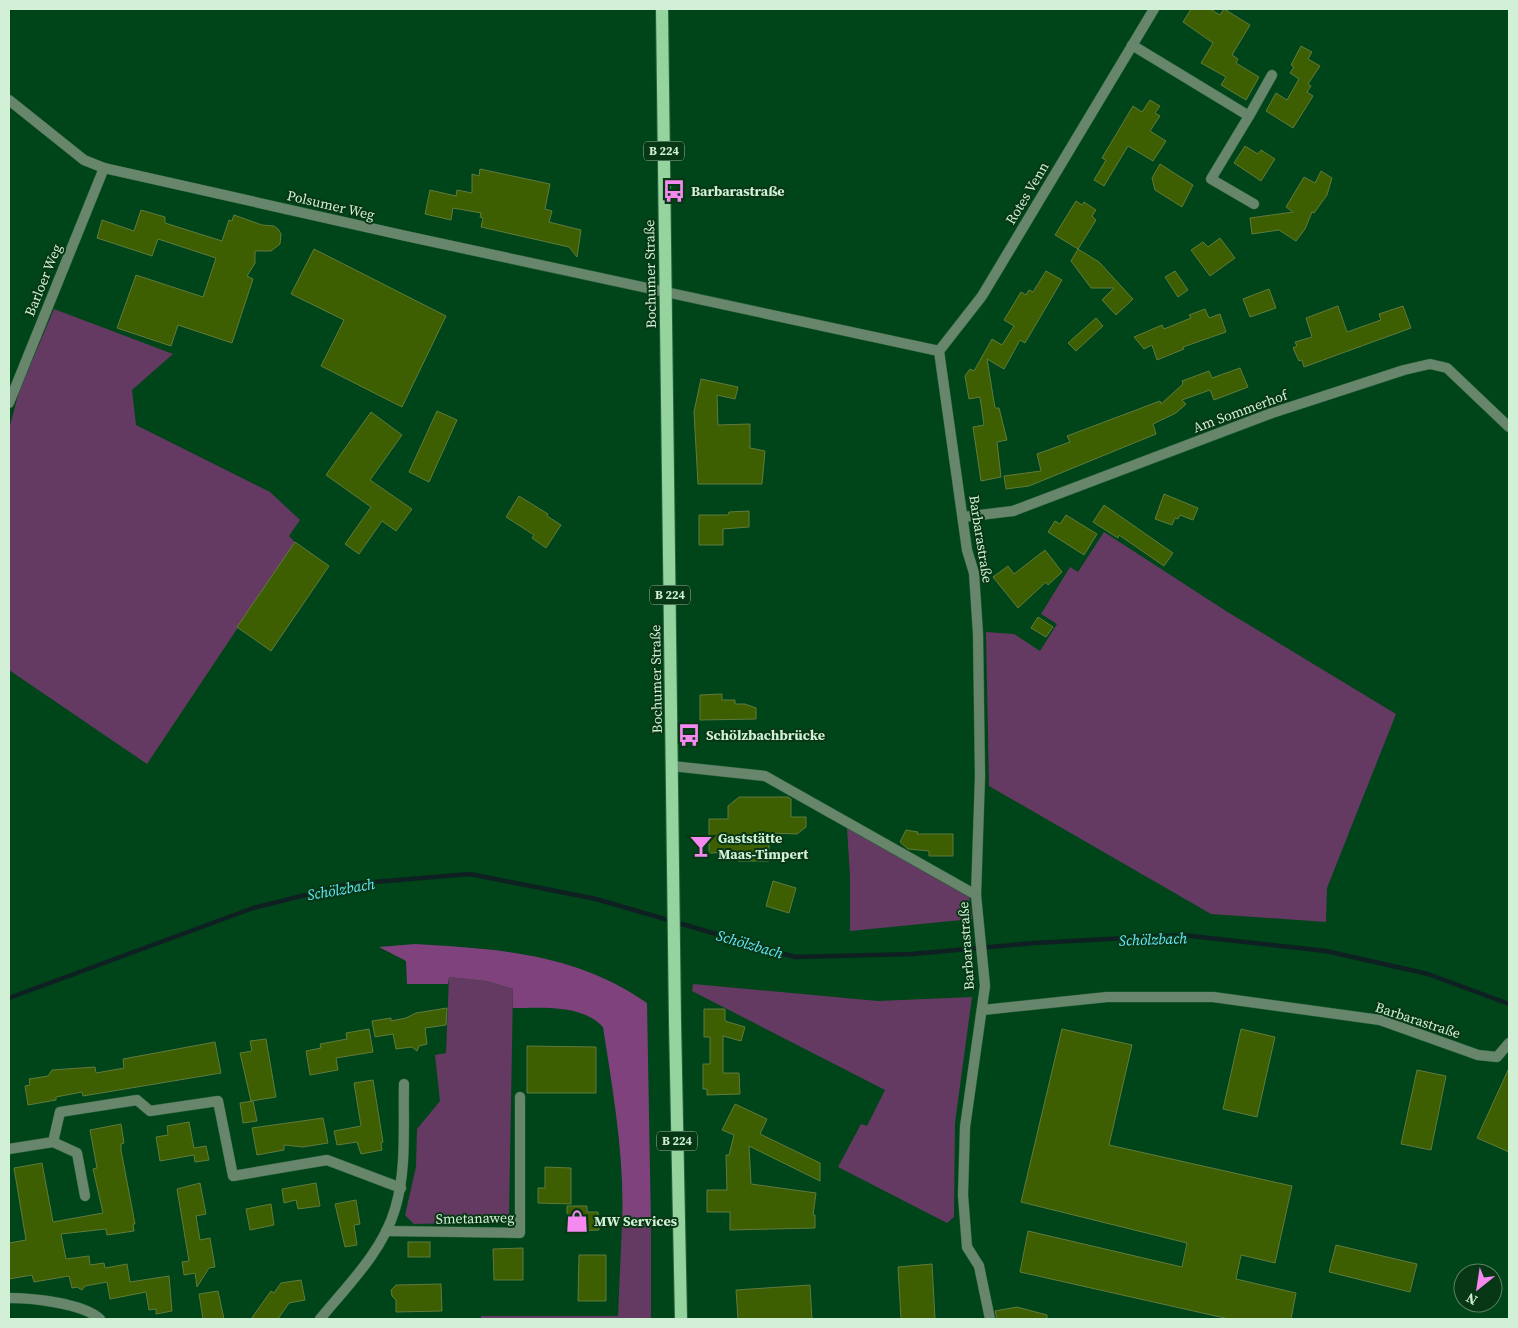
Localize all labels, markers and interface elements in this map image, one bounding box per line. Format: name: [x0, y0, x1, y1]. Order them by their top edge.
road number: B 224: [644, 142, 684, 160]
street label: Rotes Venn: [1000, 158, 1054, 228]
bus stop icon: Barbarastraße: [661, 178, 687, 204]
place label: Barbarastraße: [691, 181, 785, 201]
street label: Polsumer Weg: [285, 185, 377, 225]
street label: Bochumer Straße: [639, 220, 661, 328]
street label: Barloer Weg: [19, 241, 67, 319]
street label: Am Sommerhof: [1190, 384, 1291, 437]
street label: Barbarastraße: [964, 494, 998, 584]
road number: B 224: [650, 586, 690, 604]
street label: Bochumer Straße: [645, 625, 667, 733]
bus stop icon: Schölzbachbrücke: [676, 722, 702, 748]
place label: Schölzbachbrücke: [706, 725, 825, 745]
place label: Gaststätte Maas-Timpert: [718, 828, 809, 864]
bar icon: Gaststätte Maas-Timpert: [688, 833, 714, 859]
water label: Schölzbach: [305, 873, 377, 905]
street label: Barbarastraße: [953, 901, 979, 991]
water label: Schölzbach: [714, 924, 786, 964]
water label: Schölzbach: [1118, 927, 1188, 951]
street label: Barbarastraße: [1373, 997, 1463, 1043]
road number: B 224: [657, 1132, 697, 1150]
street label: Smetanaweg: [435, 1207, 515, 1229]
shop icon: MW Services: [564, 1208, 590, 1234]
place label: MW Services: [594, 1211, 678, 1231]
north arrow: [1453, 1263, 1503, 1313]
text: N: [1462, 1288, 1481, 1310]

